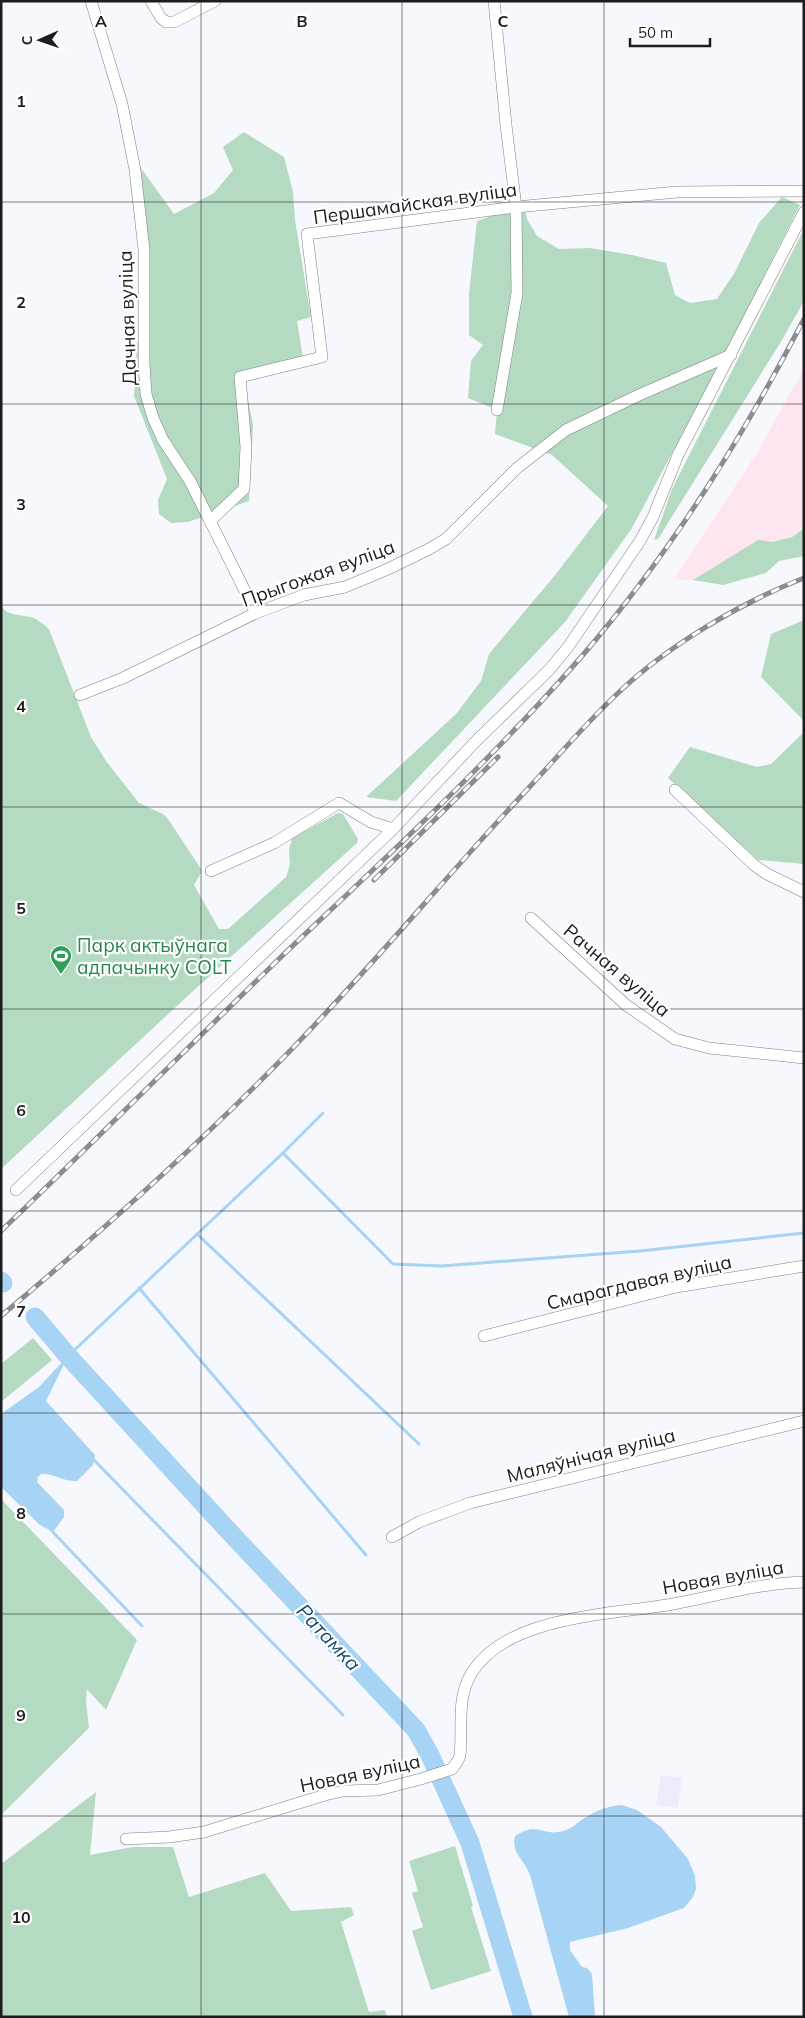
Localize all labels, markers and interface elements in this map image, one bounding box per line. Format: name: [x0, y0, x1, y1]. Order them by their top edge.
text: A: [95, 11, 107, 31]
text: B: [296, 11, 308, 31]
text: C: [498, 11, 509, 31]
north arrow: [15, 15, 65, 65]
scale bar: [630, 15, 710, 47]
text: 50 m: [638, 23, 673, 42]
text: С: [18, 35, 36, 46]
text: 1: [16, 91, 26, 111]
street label: Першамайская вуліца: [312, 177, 518, 229]
street label: Дачная вуліца: [113, 250, 141, 386]
text: 2: [16, 292, 26, 312]
text: 3: [16, 494, 26, 514]
street label: Прыгожая вуліца: [238, 534, 398, 612]
text: 4: [16, 696, 26, 716]
text: 5: [16, 898, 26, 918]
street label: Рачная вуліца: [559, 918, 675, 1022]
place label: Парк актыўнага адпачынку COLT: [77, 933, 232, 979]
sports icon: Парк актыўнага адпачынку COLT: [49, 944, 73, 975]
text: 6: [16, 1100, 26, 1120]
street label: Смарагдавая вуліца: [544, 1249, 734, 1315]
text: 7: [16, 1301, 26, 1321]
street label: Маляўнічая вуліца: [504, 1422, 678, 1488]
text: 8: [16, 1503, 26, 1523]
street label: Новая вуліца: [661, 1555, 785, 1599]
water label: Ратамка: [292, 1598, 366, 1676]
text: 9: [16, 1705, 26, 1725]
street label: Новая вуліца: [298, 1749, 422, 1797]
text: 10: [11, 1907, 31, 1927]

